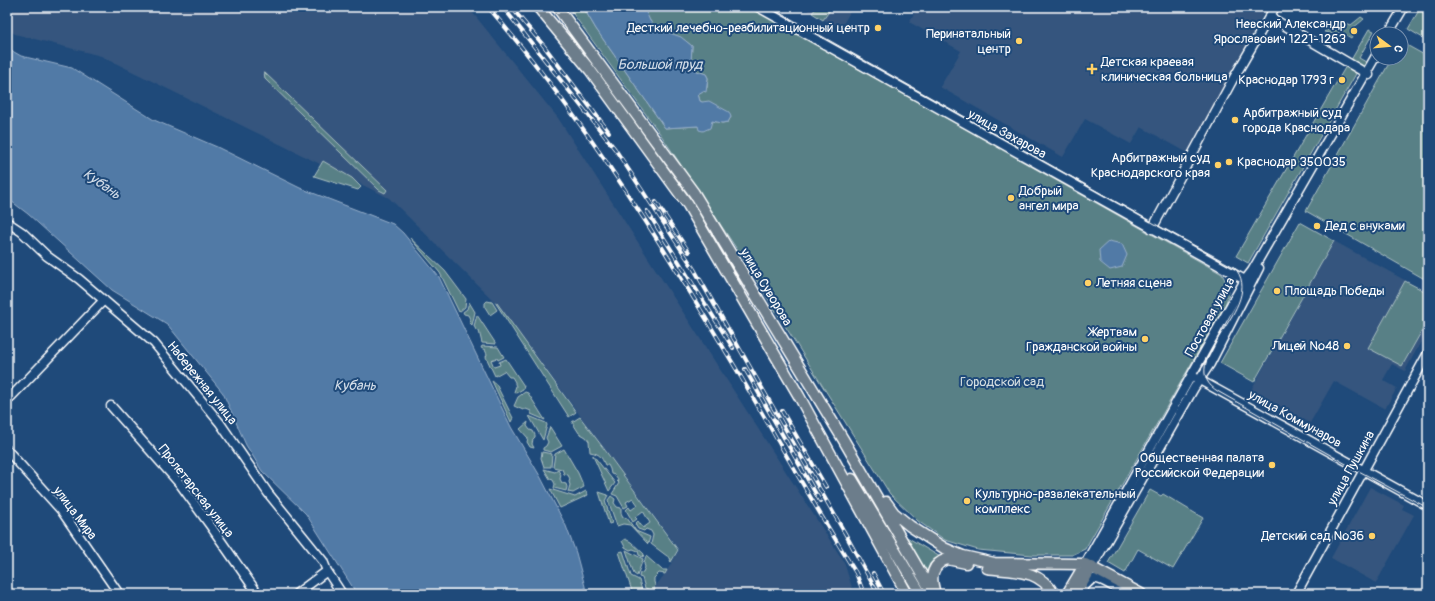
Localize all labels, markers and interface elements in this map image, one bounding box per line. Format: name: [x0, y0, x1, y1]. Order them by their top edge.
place label: Невский Александр Ярославович 1221-1263: [1214, 16, 1346, 47]
place label: Десткий лечебно-реабилитационный центр: [626, 20, 870, 36]
marker: Десткий лечебно-реабилитационный центр: [873, 23, 883, 33]
place label: Перинатальный центр: [926, 26, 1011, 57]
marker: Невский Александр Ярославович 1221-1263: [1349, 26, 1359, 36]
north arrow: [1369, 26, 1409, 66]
marker: Перинатальный центр: [1014, 36, 1024, 46]
text: С: [1391, 44, 1405, 54]
place label: Детская краевая клиническая больница: [1100, 54, 1228, 85]
water label: Большой пруд: [617, 56, 704, 73]
marker: Детская краевая клиническая больница: [1086, 63, 1098, 75]
place label: Краснодар 1793 г: [1238, 72, 1335, 88]
marker: Краснодар 1793 г: [1337, 75, 1347, 85]
street label: улица Захарова: [964, 105, 1049, 162]
place label: Арбитражный суд города Краснодара: [1243, 105, 1350, 136]
marker: Арбитражный суд города Краснодара: [1230, 115, 1240, 125]
place label: Арбитражный суд Краснодарского края: [1091, 150, 1210, 181]
place label: Краснодар 350035: [1237, 154, 1346, 170]
marker: Краснодар 350035: [1224, 157, 1234, 167]
marker: Арбитражный суд Краснодарского края: [1213, 160, 1223, 170]
water label: Кубань: [80, 165, 125, 203]
place label: Добрый ангел мира: [1018, 183, 1079, 214]
marker: Добрый ангел мира: [1006, 193, 1016, 203]
place label: Дед с внуками: [1324, 218, 1405, 234]
marker: Дед с внуками: [1312, 221, 1322, 231]
street label: улица Суворова: [736, 244, 795, 329]
street label: Постовая улица: [1182, 274, 1238, 360]
place label: Летняя сцена: [1095, 275, 1172, 291]
marker: Летняя сцена: [1083, 278, 1093, 288]
place label: Площадь Победы: [1285, 283, 1385, 299]
marker: Площадь Победы: [1272, 286, 1282, 296]
place label: Жертвам Гражданской войны: [1026, 324, 1137, 355]
marker: Жертвам Гражданской войны: [1140, 334, 1150, 344]
street label: Набережная улица: [164, 338, 240, 428]
place label: Лицей №48: [1271, 338, 1339, 354]
marker: Лицей №48: [1342, 341, 1352, 351]
park label: Городской сад: [960, 374, 1044, 390]
water label: Кубань: [334, 377, 377, 394]
street label: улица Коммунаров: [1245, 386, 1345, 451]
street label: улица Пушкина: [1323, 428, 1378, 509]
street label: Пролетарская улица: [155, 441, 237, 541]
place label: Общественная палата Российской Федерации: [1135, 450, 1264, 481]
marker: Общественная палата Российской Федерации: [1267, 460, 1277, 470]
street label: улица Мира: [49, 482, 100, 543]
place label: Культурно-развлекательный комплекс: [975, 486, 1136, 517]
marker: Культурно-развлекательный комплекс: [962, 496, 972, 506]
place label: Детский сад №36: [1260, 528, 1364, 544]
marker: Детский сад №36: [1367, 531, 1377, 541]

